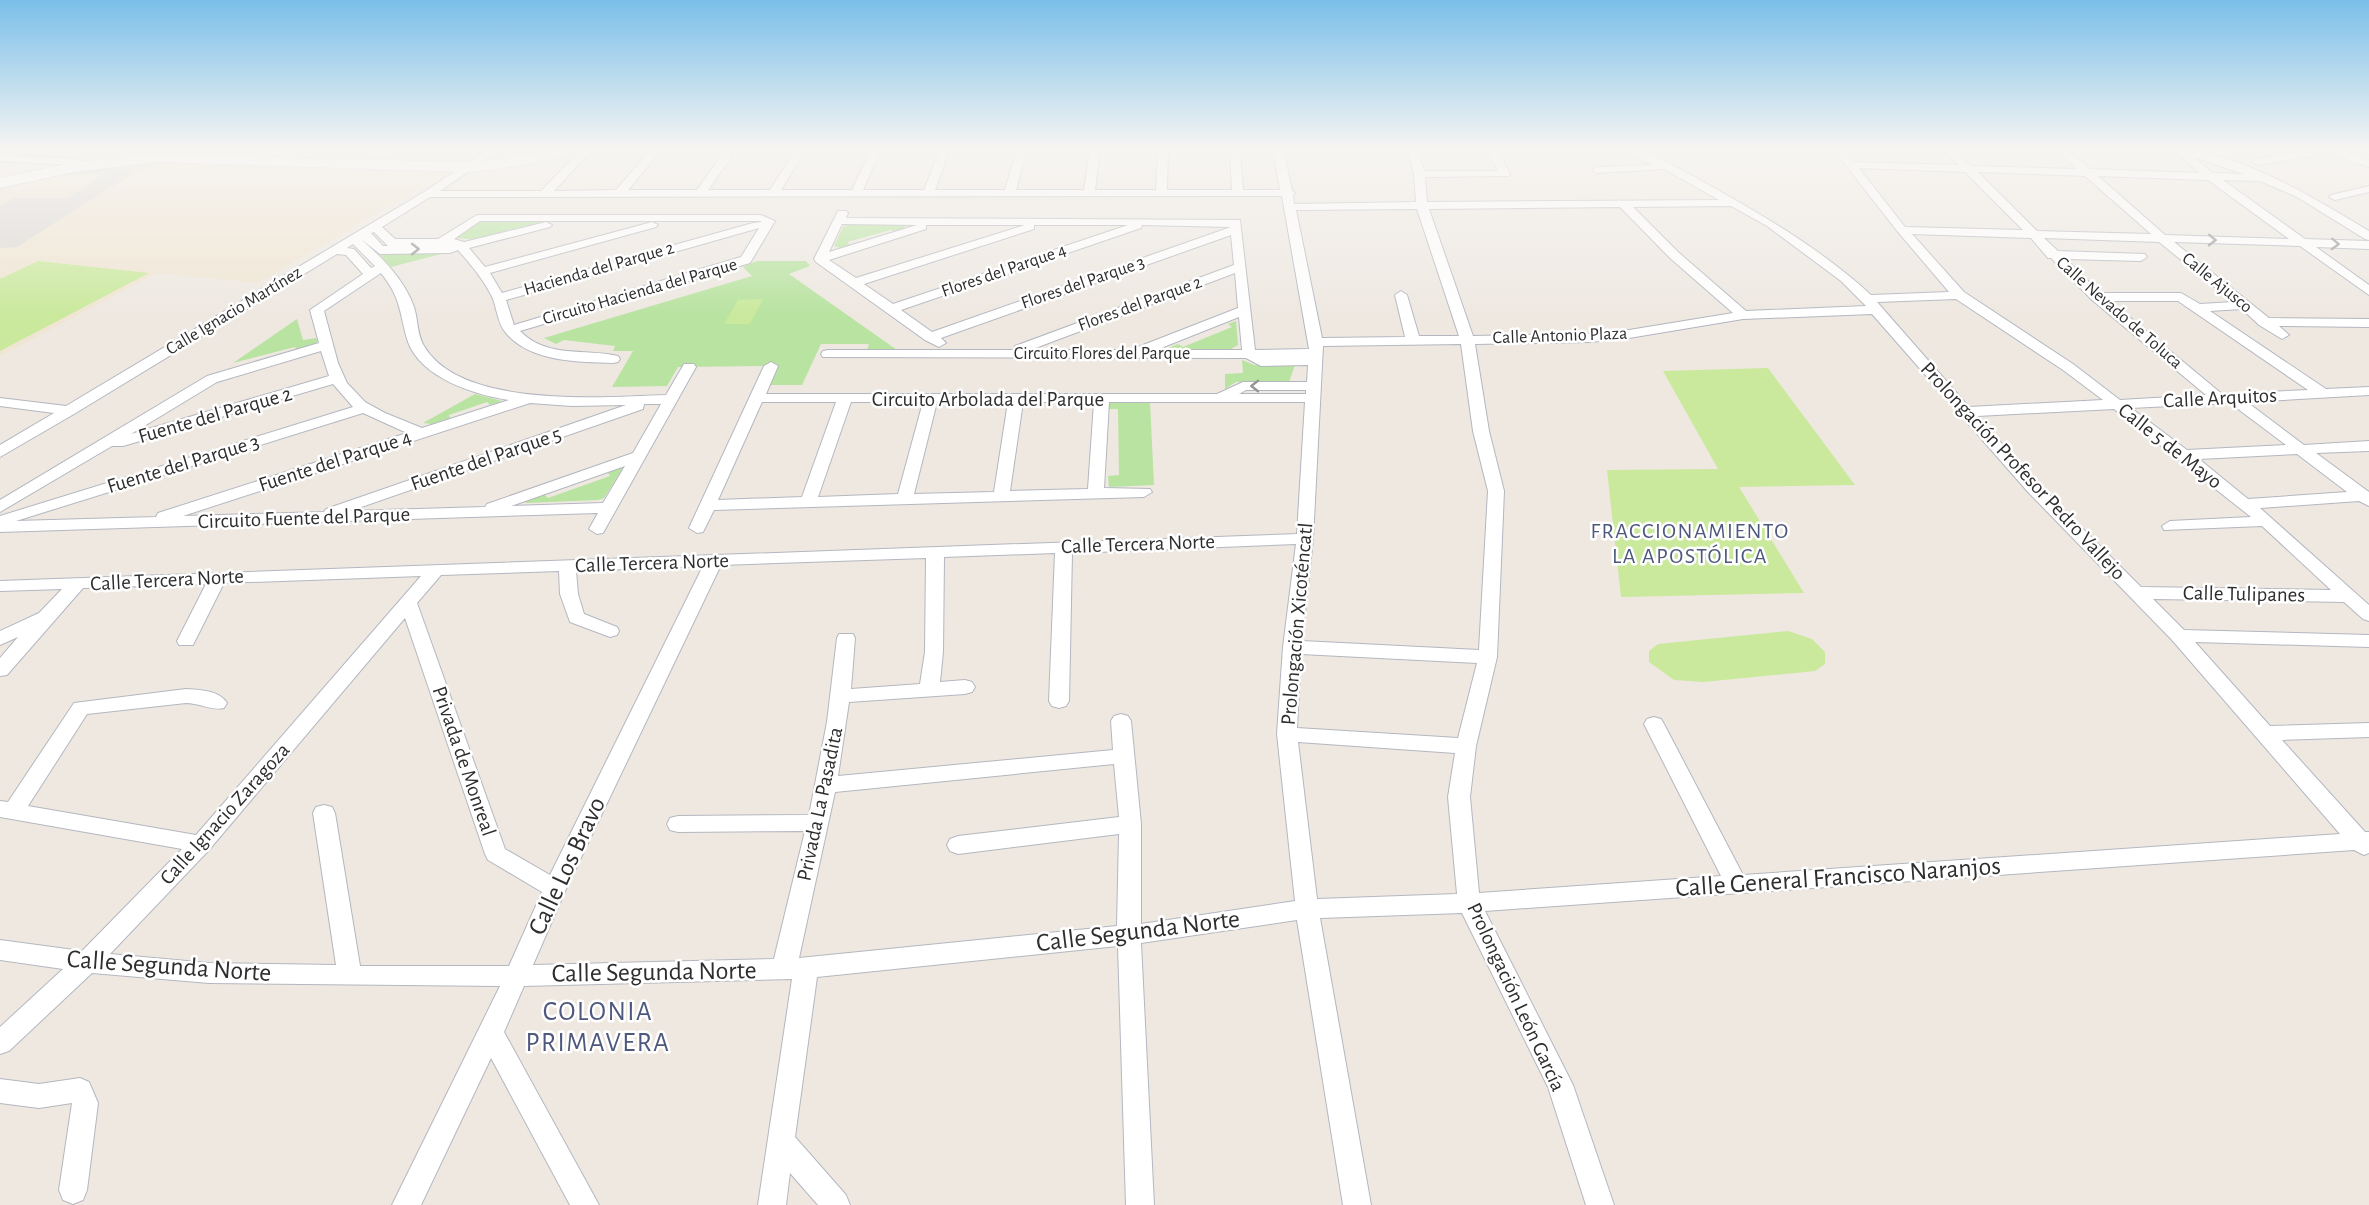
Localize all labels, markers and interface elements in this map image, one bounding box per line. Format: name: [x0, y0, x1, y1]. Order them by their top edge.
one-way arrow: [2208, 234, 2217, 246]
one-way arrow: [2330, 237, 2339, 250]
street label: Hacienda del Parque 2: [522, 239, 676, 299]
street label: Flores del Parque 4: [939, 241, 1069, 301]
one-way arrow: [410, 243, 419, 255]
street label: Calle Ajusco: [2178, 249, 2256, 317]
street label: Flores del Parque 3: [1019, 253, 1147, 313]
street label: Calle Nevado de Toluca: [2053, 254, 2185, 372]
street label: Circuito Hacienda del Parque: [541, 256, 739, 328]
street label: Calle Ignacio Martínez: [163, 263, 305, 359]
street label: Flores del Parque 2: [1076, 273, 1204, 335]
street label: Calle Antonio Plaza: [1492, 325, 1628, 347]
street label: Circuito Flores del Parque: [1014, 345, 1190, 363]
street label: Prolongación Profesor Pedro Vallejo: [1917, 358, 2129, 584]
one-way arrow: [1250, 380, 1259, 392]
street label: Fuente del Parque 2: [136, 383, 294, 447]
street label: Calle Arquitos: [2163, 385, 2277, 411]
street label: Circuito Arbolada del Parque: [872, 389, 1104, 410]
street label: Calle 5 de Mayo: [2114, 399, 2226, 493]
street label: Fuente del Parque 5: [408, 423, 564, 495]
street label: Fuente del Parque 4: [256, 426, 414, 496]
street label: Fuente del Parque 3: [104, 431, 262, 497]
street label: Circuito Fuente del Parque: [197, 504, 411, 532]
district label: FRACCIONAMIENTO LA APOSTÓLICA: [1590, 520, 1790, 567]
street label: Prolongación Xicoténcatl: [1278, 522, 1316, 726]
street label: Calle Tercera Norte: [1061, 531, 1215, 557]
street label: Calle Tercera Norte: [575, 550, 729, 576]
street label: Calle Tercera Norte: [90, 565, 244, 595]
street label: Calle Tulipanes: [2183, 582, 2305, 606]
street label: Privada de Monreal: [429, 683, 499, 839]
street label: Privada La Pasadita: [793, 725, 847, 883]
street label: Calle Ignacio Zaragoza: [156, 739, 294, 889]
street label: Calle Los Bravo: [524, 793, 610, 939]
street label: Calle General Francisco Naranjos: [1674, 853, 2002, 901]
street label: Prolongación León García: [1463, 900, 1569, 1095]
street label: Calle Segunda Norte: [1035, 906, 1241, 956]
street label: Calle Segunda Norte: [66, 946, 272, 986]
street label: Calle Segunda Norte: [551, 957, 757, 987]
district label: COLONIA PRIMAVERA: [526, 998, 670, 1056]

